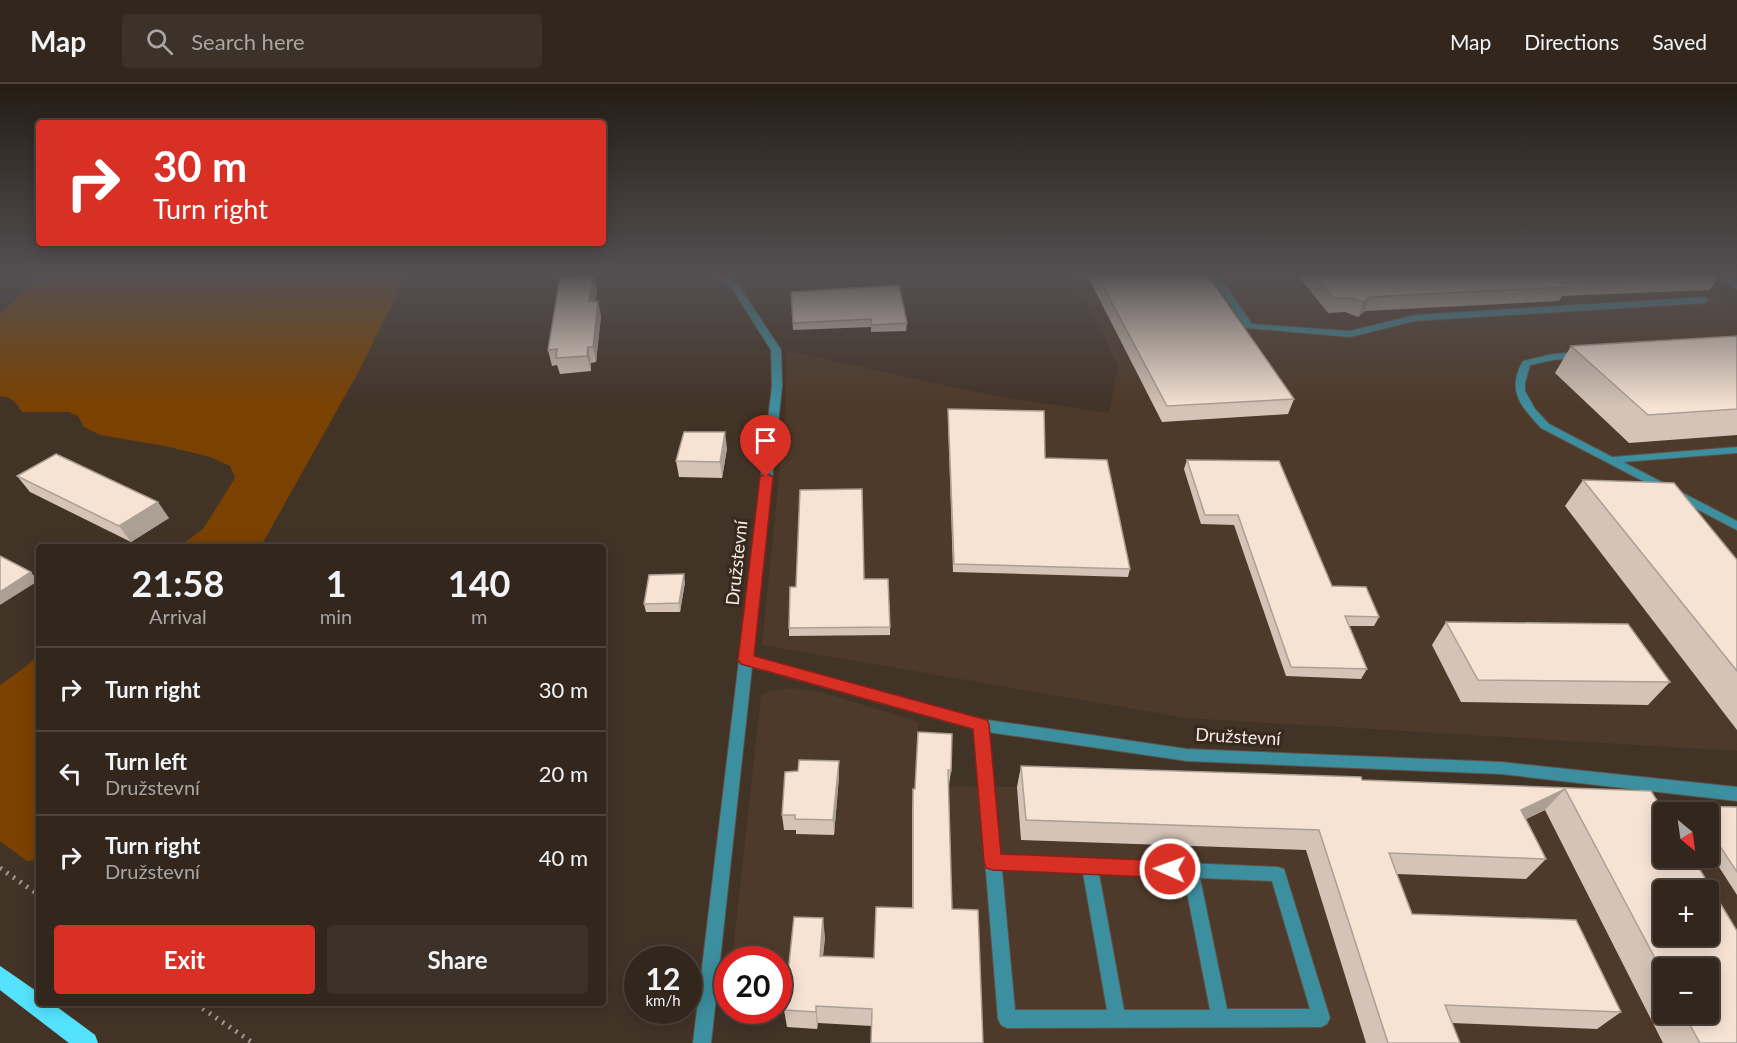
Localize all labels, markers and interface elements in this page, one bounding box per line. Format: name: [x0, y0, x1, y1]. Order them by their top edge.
search box: [122, 14, 542, 68]
text: Map: [30, 24, 86, 58]
icon: search: [143, 25, 176, 58]
text: Search here: [191, 28, 305, 55]
text: Map: [1450, 29, 1491, 54]
text: Directions: [1524, 29, 1619, 54]
text: Saved: [1652, 29, 1707, 54]
text: 30 m: [153, 141, 247, 191]
icon: right: [54, 144, 132, 222]
text: Turn right: [153, 192, 268, 225]
pin: [740, 415, 791, 477]
icon: arrive: [749, 424, 782, 457]
street label: Družstevní: [721, 519, 751, 607]
text: 21:58: [132, 561, 224, 605]
text: 1: [326, 561, 347, 605]
text: 140: [448, 561, 510, 605]
text: Arrival: [149, 604, 207, 628]
text: min: [320, 604, 352, 628]
text: m: [471, 604, 487, 628]
icon: right: [54, 673, 87, 706]
text: Turn right: [105, 676, 200, 703]
text: 30 m: [539, 676, 588, 703]
street label: Družstevní: [1195, 723, 1282, 749]
text: Turn left: [105, 748, 187, 775]
icon: left: [54, 757, 87, 790]
text: 20 m: [539, 760, 588, 787]
text: Družstevní: [105, 775, 200, 799]
north arrow: [1653, 802, 1719, 868]
map controls: [1653, 802, 1719, 1024]
text: Turn right: [105, 832, 200, 859]
position arrow: [1138, 837, 1202, 901]
icon: right: [54, 841, 87, 874]
text: 40 m: [539, 844, 588, 871]
text: Družstevní: [105, 859, 200, 883]
button: +: [1653, 880, 1719, 946]
button: Exit: [54, 925, 315, 994]
button: Share: [327, 925, 588, 994]
speed limit sign: 20: [714, 946, 792, 1024]
button: −: [1653, 958, 1719, 1024]
text: 12: [646, 960, 680, 996]
text: km/h: [645, 991, 681, 1009]

